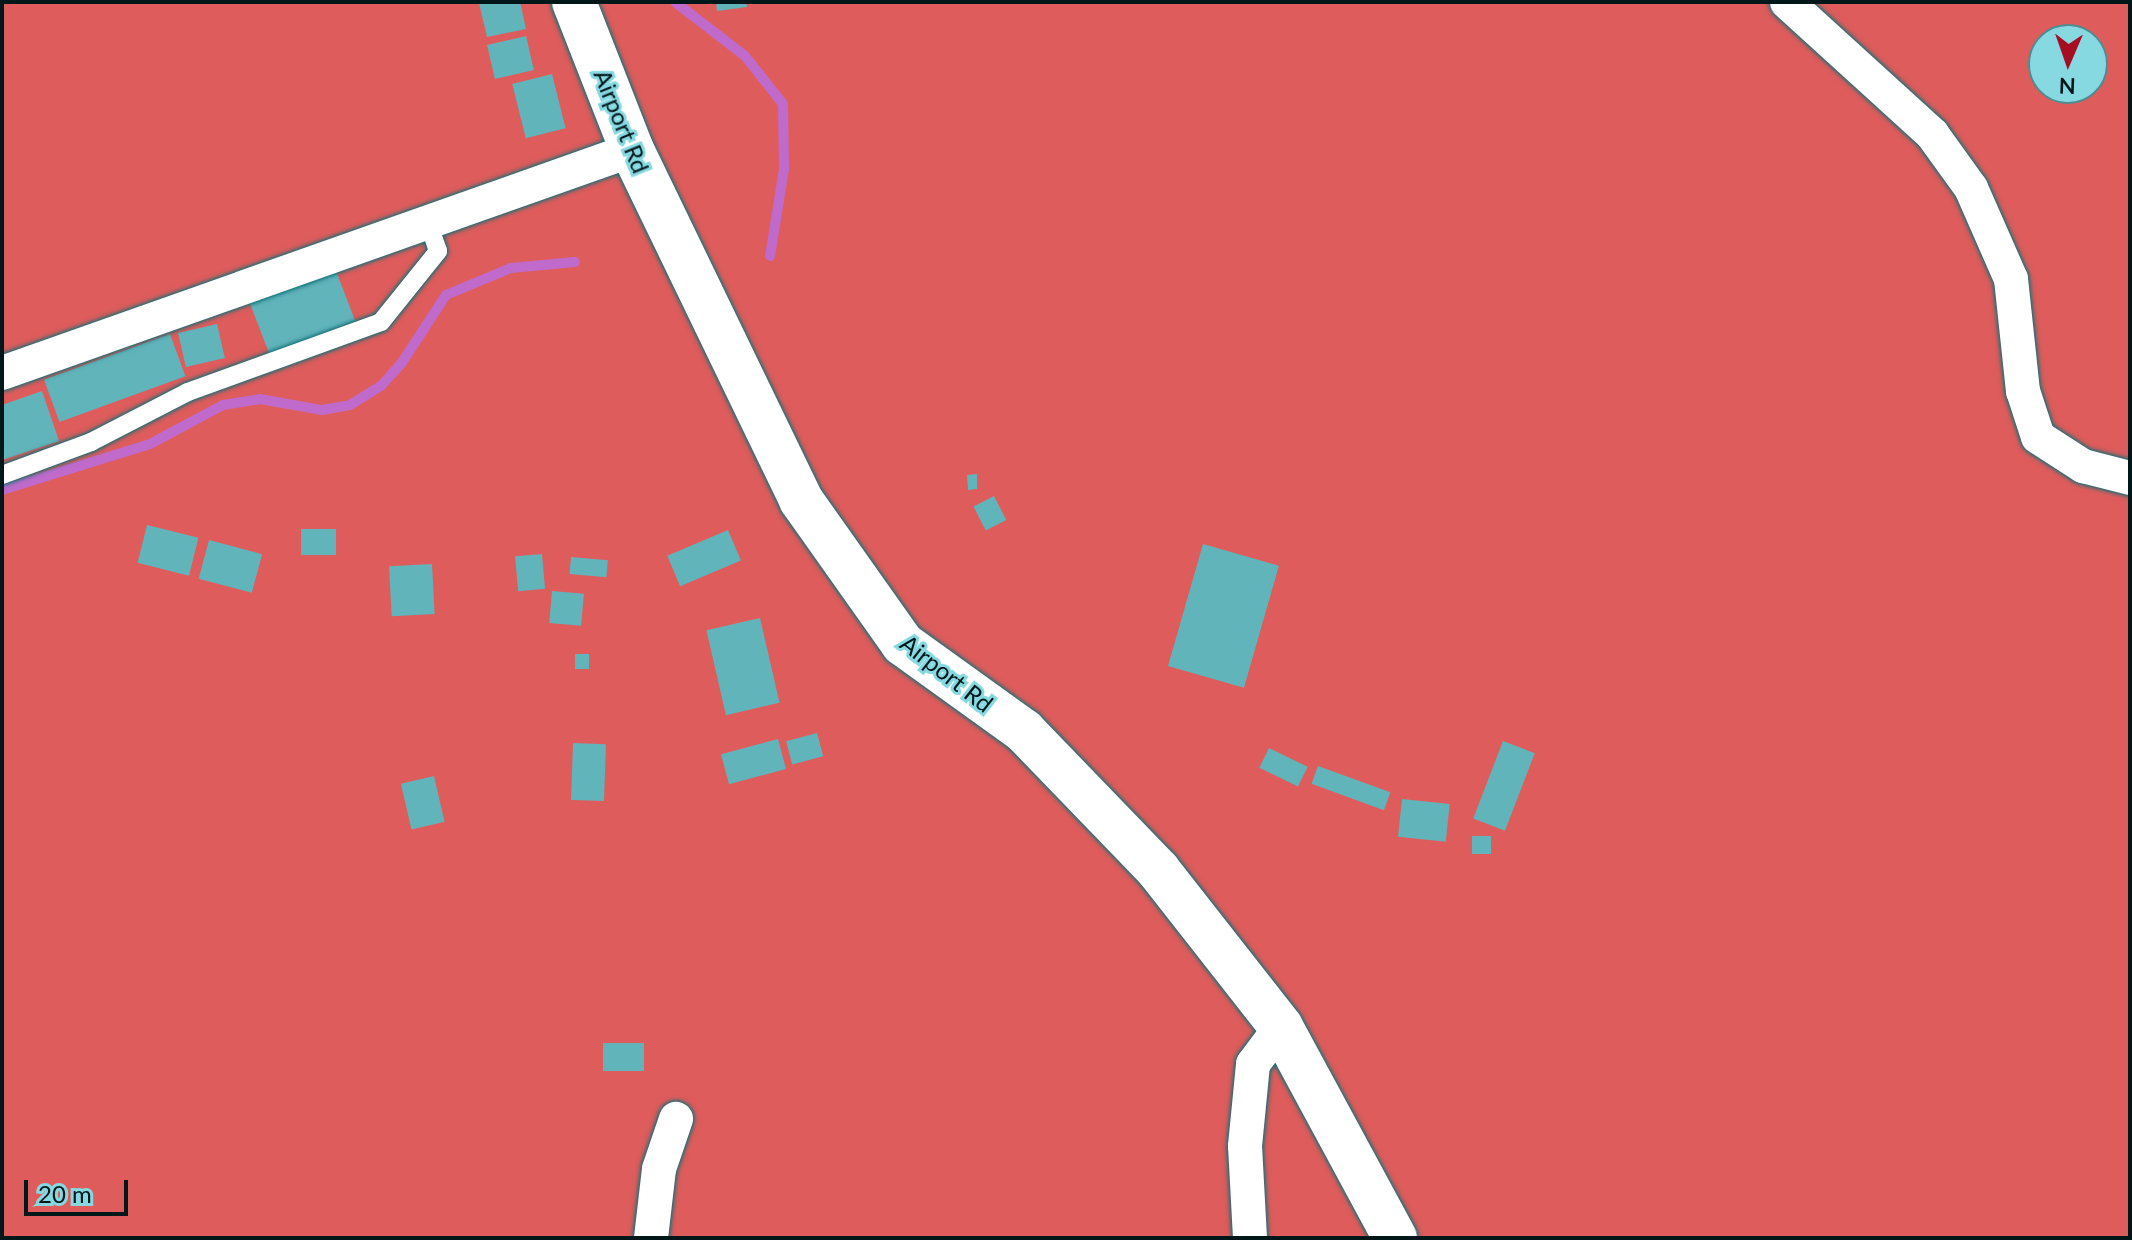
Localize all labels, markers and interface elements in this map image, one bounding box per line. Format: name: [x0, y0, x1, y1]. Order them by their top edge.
north arrow: [2028, 24, 2108, 104]
street label: Airport Rd: [588, 65, 656, 177]
text: N: [2058, 73, 2076, 100]
street label: Airport Rd: [895, 628, 999, 718]
scale bar: [28, 1164, 132, 1214]
text: 20 m: [38, 1179, 92, 1208]

